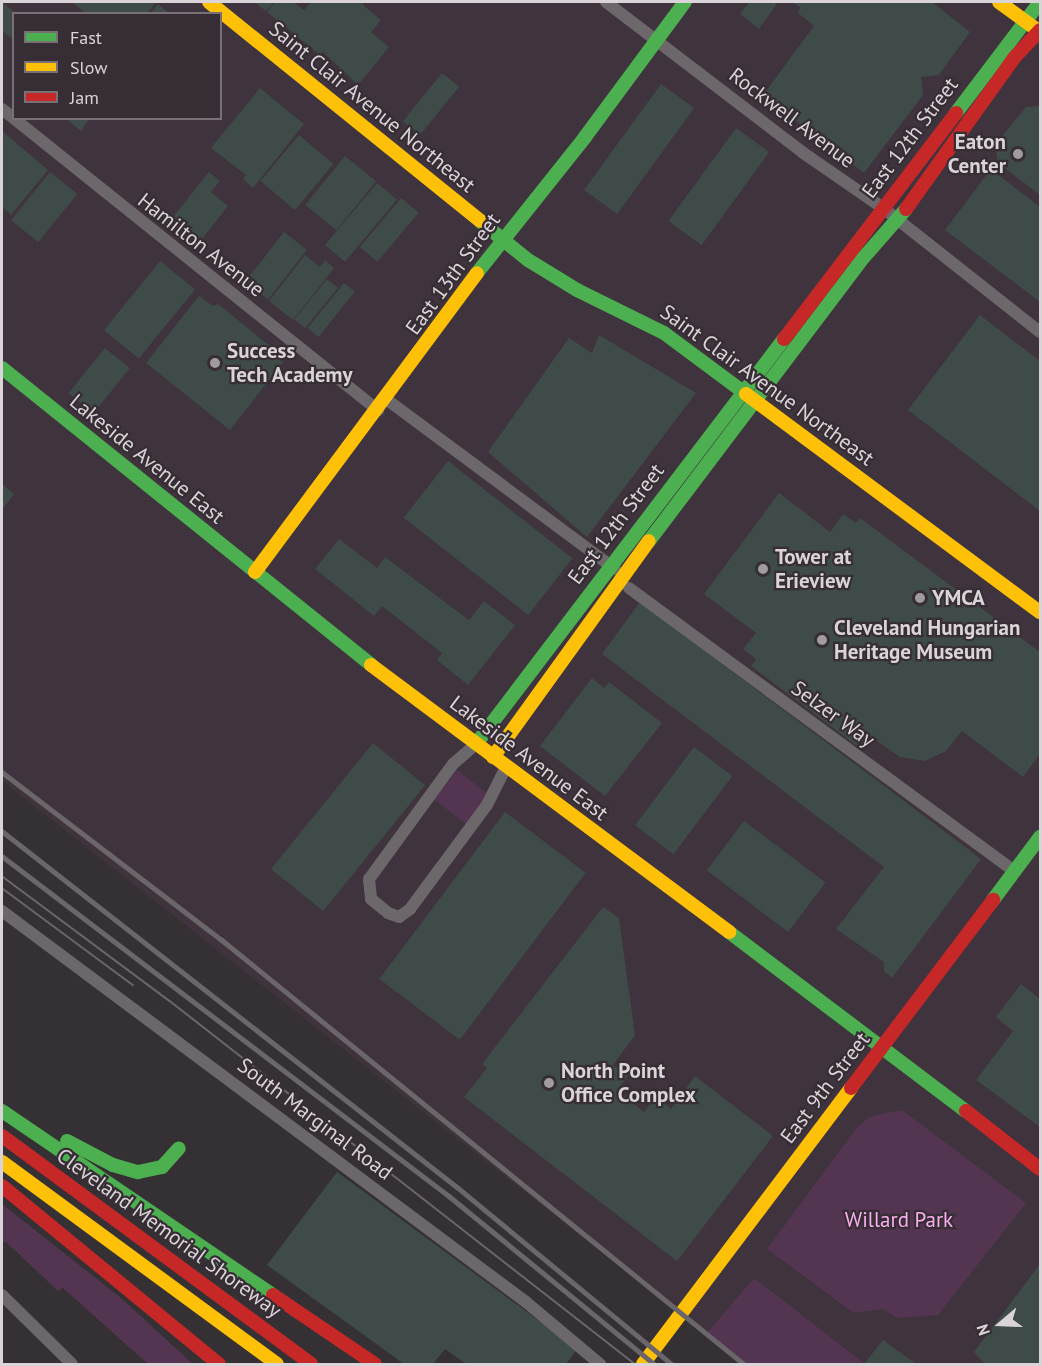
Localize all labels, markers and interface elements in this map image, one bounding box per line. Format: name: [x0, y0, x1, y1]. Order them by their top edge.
legend: [12, 12, 222, 120]
street label: Saint Clair Avenue Northeast: [264, 16, 480, 198]
text: Fast: [70, 26, 102, 49]
text: Slow: [70, 56, 108, 79]
street label: Rockwell Avenue: [724, 62, 860, 174]
street label: East 12th Street: [857, 73, 963, 203]
text: Jam: [70, 86, 99, 109]
place label: Eaton Center: [948, 129, 1006, 179]
marker: Eaton Center: [1011, 147, 1025, 161]
street label: Hamilton Avenue: [133, 188, 269, 302]
street label: East 13th Street: [400, 208, 506, 340]
street label: Saint Clair Avenue Northeast: [655, 299, 879, 471]
place label: Success Tech Academy: [227, 338, 353, 388]
marker: Success Tech Academy: [208, 356, 222, 370]
street label: Lakeside Avenue East: [64, 389, 230, 529]
street label: East 12th Street: [563, 459, 669, 589]
place label: Tower at Erieview: [775, 544, 851, 594]
marker: Tower at Erieview: [756, 562, 770, 576]
place label: YMCA: [932, 585, 985, 611]
marker: YMCA: [913, 591, 927, 605]
place label: Cleveland Hungarian Heritage Museum: [834, 615, 1020, 665]
marker: Cleveland Hungarian Heritage Museum: [815, 633, 829, 647]
street label: Selzer Way: [786, 675, 880, 753]
street label: Lakeside Avenue East: [445, 690, 613, 826]
street label: East 9th Street: [775, 1027, 875, 1149]
street label: South Marginal Road: [233, 1053, 397, 1185]
place label: North Point Office Complex: [561, 1058, 696, 1108]
marker: North Point Office Complex: [542, 1076, 556, 1090]
street label: Cleveland Memorial Shoreway: [52, 1143, 286, 1323]
park label: Willard Park: [845, 1207, 953, 1233]
north arrow: [970, 1294, 1030, 1354]
text: N: [972, 1322, 994, 1338]

